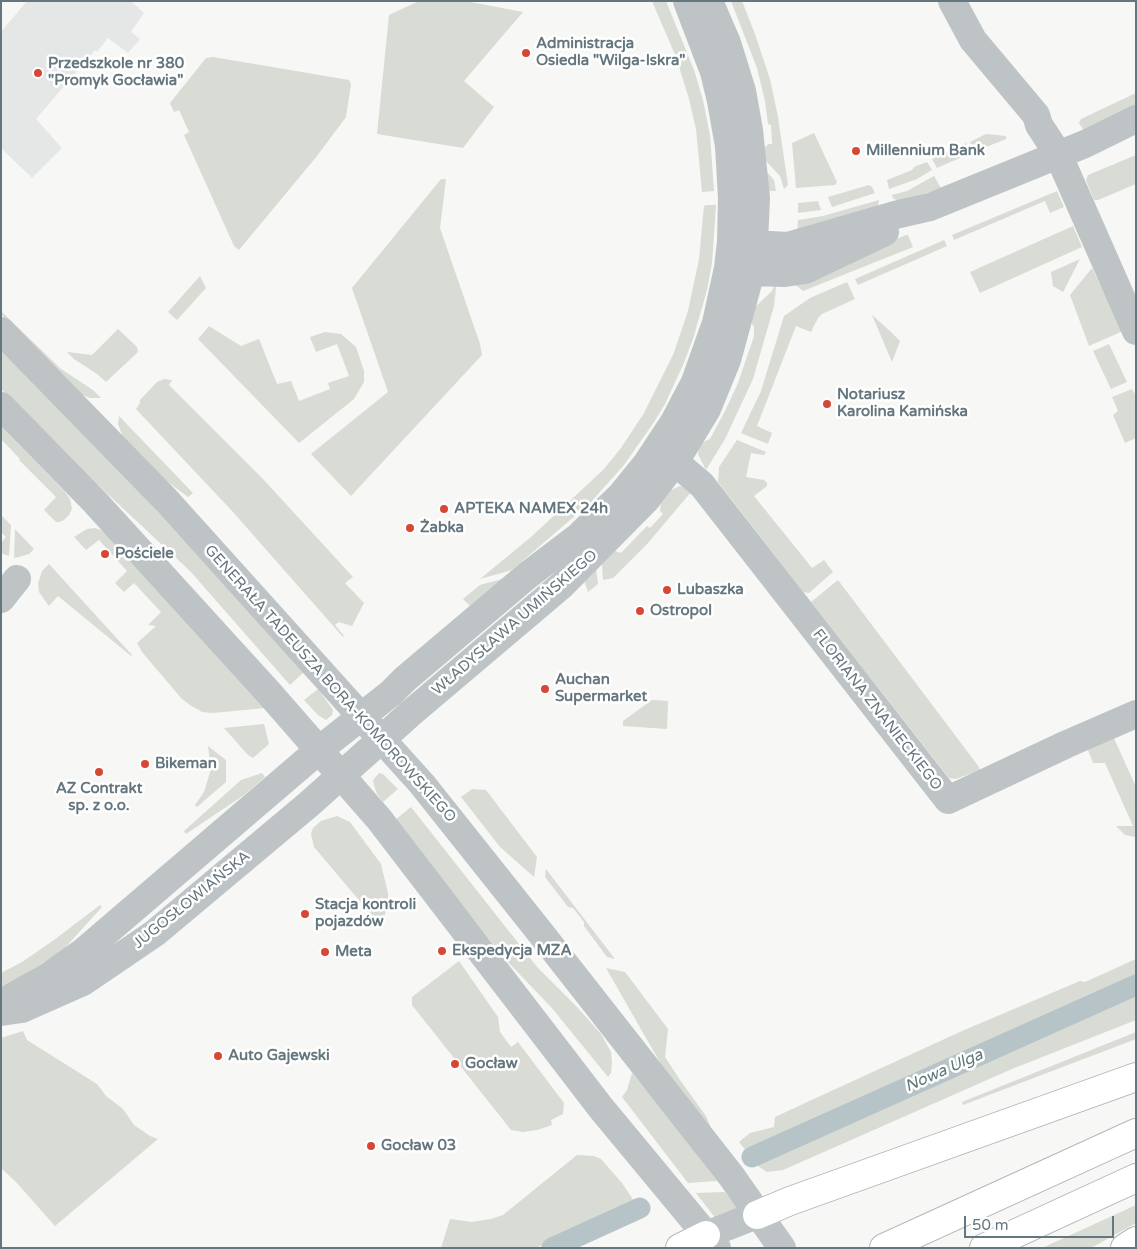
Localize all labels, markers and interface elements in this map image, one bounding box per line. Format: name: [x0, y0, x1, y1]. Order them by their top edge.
place label: Administracja Osiedla "Wilga-Iskra": [536, 35, 686, 70]
marker: Administracja Osiedla "Wilga-Iskra": [520, 47, 532, 59]
place label: Przedszkole nr 380 "Promyk Gocławia": [48, 55, 184, 90]
marker: Przedszkole nr 380 "Promyk Gocławia": [32, 67, 44, 79]
place label: Millennium Bank: [866, 142, 985, 160]
marker: Millennium Bank: [850, 145, 862, 157]
place label: Notariusz Karolina Kamińska: [837, 386, 968, 421]
marker: Notariusz Karolina Kamińska: [821, 398, 833, 410]
place label: APTEKA NAMEX 24h: [454, 500, 608, 518]
marker: APTEKA NAMEX 24h: [438, 503, 450, 515]
place label: Żabka: [420, 519, 464, 537]
marker: Żabka: [404, 522, 416, 534]
street label: GENERAŁA TADEUSZA BORA-KOMOROWSKIEGO: [201, 542, 459, 826]
place label: Pościele: [115, 545, 174, 563]
street label: WŁADYSŁAWA UMIŃSKIEGO: [429, 546, 601, 700]
marker: Pościele: [99, 548, 111, 560]
place label: Lubaszka: [677, 581, 744, 599]
marker: Lubaszka: [661, 584, 673, 596]
place label: Ostropol: [650, 602, 712, 620]
marker: Ostropol: [634, 605, 646, 617]
street label: FLORIANA ZNANIECKIEGO: [808, 626, 946, 794]
place label: Auchan Supermarket: [555, 671, 647, 706]
marker: Auchan Supermarket: [539, 683, 551, 695]
place label: Bikeman: [155, 755, 217, 773]
marker: Bikeman: [139, 758, 151, 770]
marker: AZ Contrakt sp. z o.o.: [93, 766, 105, 778]
place label: AZ Contrakt sp. z o.o.: [56, 780, 142, 815]
street label: JUGOSŁOWIAŃSKA: [130, 847, 254, 953]
place label: Stacja kontroli pojazdów: [315, 896, 416, 931]
marker: Stacja kontroli pojazdów: [299, 908, 311, 920]
place label: Ekspedycja MZA: [452, 942, 572, 960]
place label: Meta: [335, 943, 372, 961]
marker: Ekspedycja MZA: [436, 945, 448, 957]
marker: Meta: [319, 946, 331, 958]
water label: Nowa Ulga: [902, 1045, 986, 1097]
place label: Auto Gajewski: [228, 1047, 330, 1065]
marker: Auto Gajewski: [212, 1050, 224, 1062]
place label: Gocław: [465, 1055, 518, 1073]
marker: Gocław: [449, 1058, 461, 1070]
place label: Gocław 03: [381, 1137, 456, 1155]
marker: Gocław 03: [365, 1140, 377, 1152]
scale bar: [967, 1206, 1117, 1238]
text: 50 m: [972, 1216, 1009, 1234]

